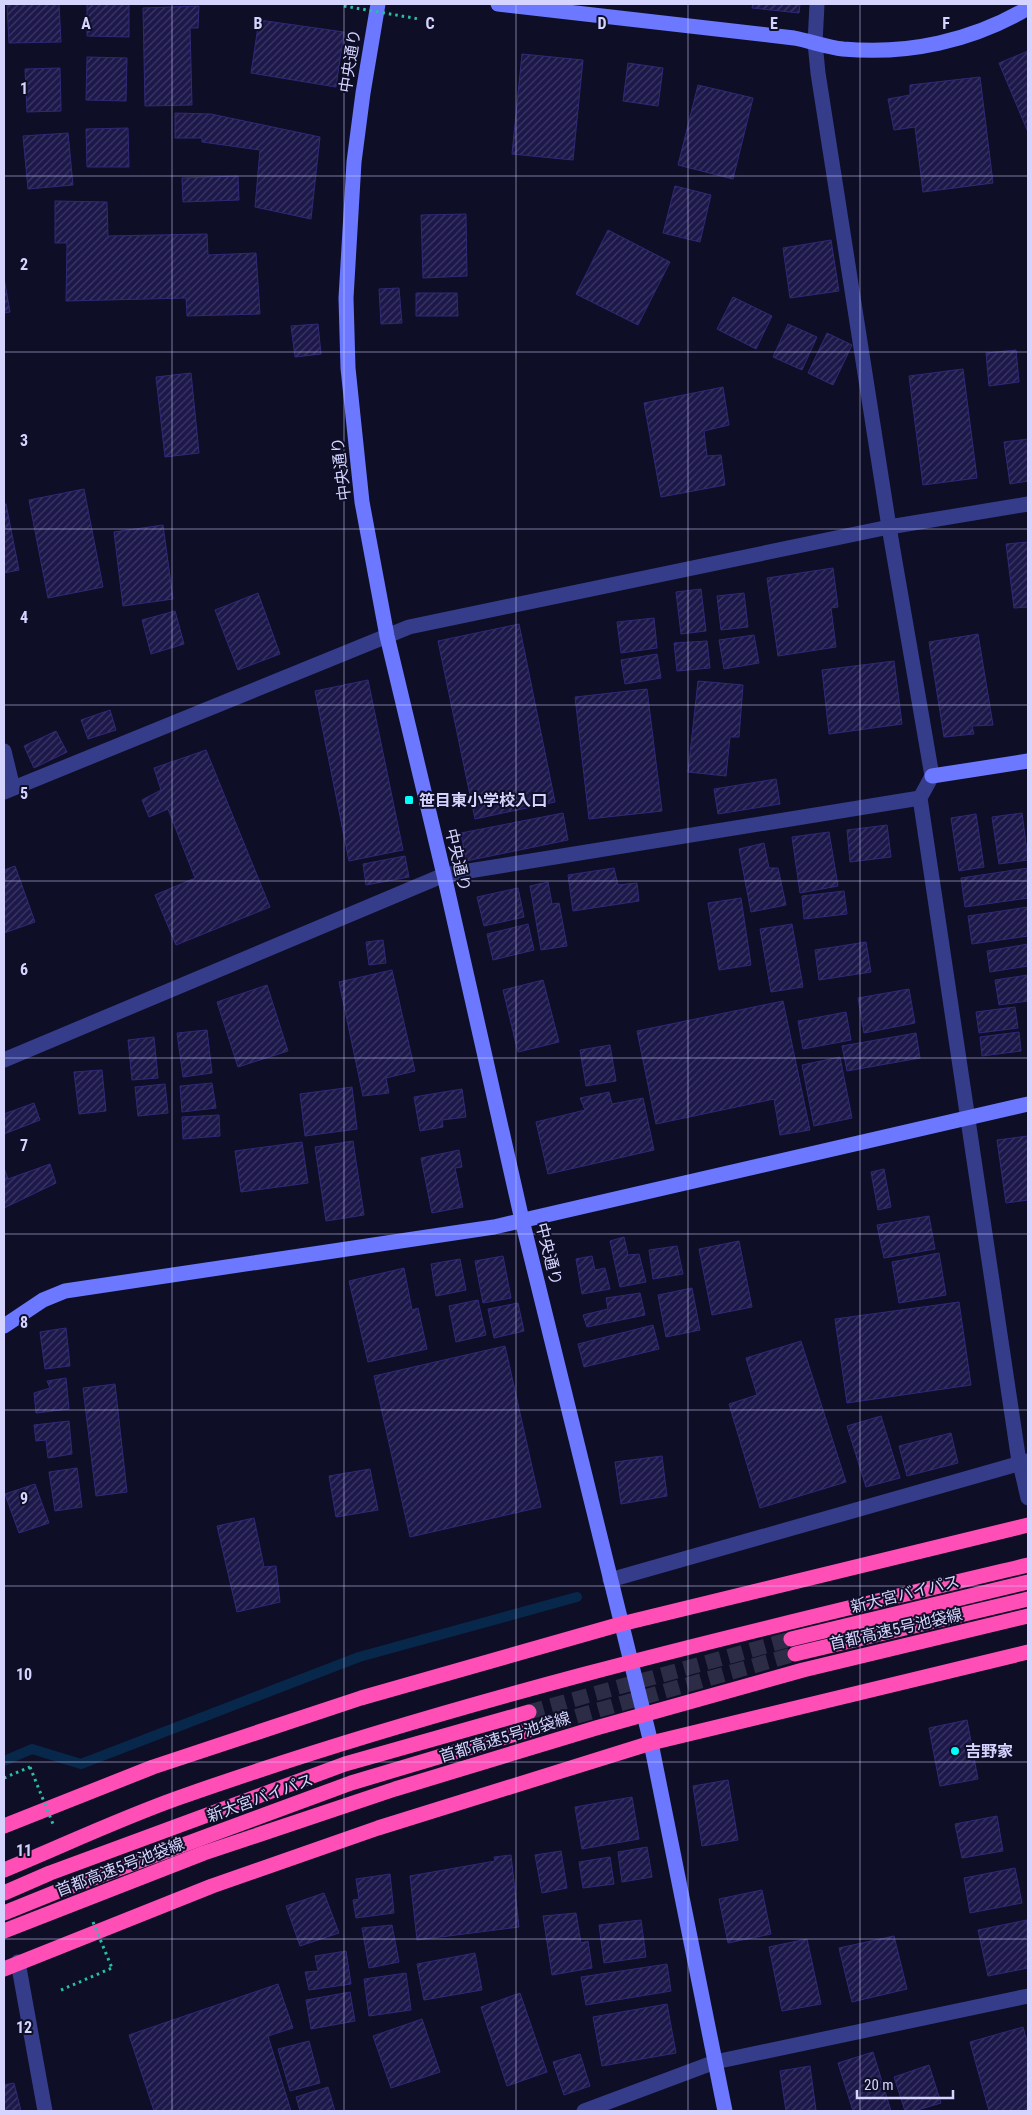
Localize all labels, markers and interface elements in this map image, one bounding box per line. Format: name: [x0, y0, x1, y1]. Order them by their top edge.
text: A: [81, 14, 91, 33]
text: B: [254, 14, 263, 33]
text: C: [425, 14, 435, 33]
text: D: [597, 14, 607, 33]
text: E: [770, 14, 778, 33]
text: F: [942, 14, 950, 33]
street label: 中央通り: [336, 28, 364, 94]
text: 1: [20, 79, 28, 98]
text: 2: [20, 255, 28, 274]
text: 3: [20, 431, 28, 450]
street label: 中央通り: [328, 436, 354, 502]
text: 4: [20, 608, 28, 627]
text: 5: [20, 784, 28, 803]
place label: 笹目東小学校入口: [419, 791, 547, 810]
marker: 笹目東小学校入口: [403, 794, 415, 806]
street label: 中央通り: [442, 827, 474, 893]
text: 6: [20, 960, 28, 979]
text: 7: [20, 1136, 28, 1155]
street label: 中央通り: [532, 1221, 566, 1287]
text: 8: [20, 1313, 28, 1332]
text: 9: [20, 1489, 28, 1508]
street label: 新大宮バイパス: [849, 1571, 961, 1617]
street label: 首都高速5号池袋線: [828, 1604, 964, 1654]
text: 10: [16, 1665, 32, 1684]
street label: 首都高速5号池袋線: [437, 1708, 573, 1766]
place label: 吉野家: [965, 1742, 1013, 1761]
marker: 吉野家: [949, 1745, 961, 1757]
street label: 新大宮バイパス: [204, 1770, 316, 1826]
street label: 首都高速5号池袋線: [53, 1834, 187, 1900]
text: 11: [16, 1841, 32, 1860]
text: 12: [16, 2018, 32, 2037]
scale bar: [857, 2068, 953, 2100]
text: 20 m: [864, 2076, 894, 2094]

